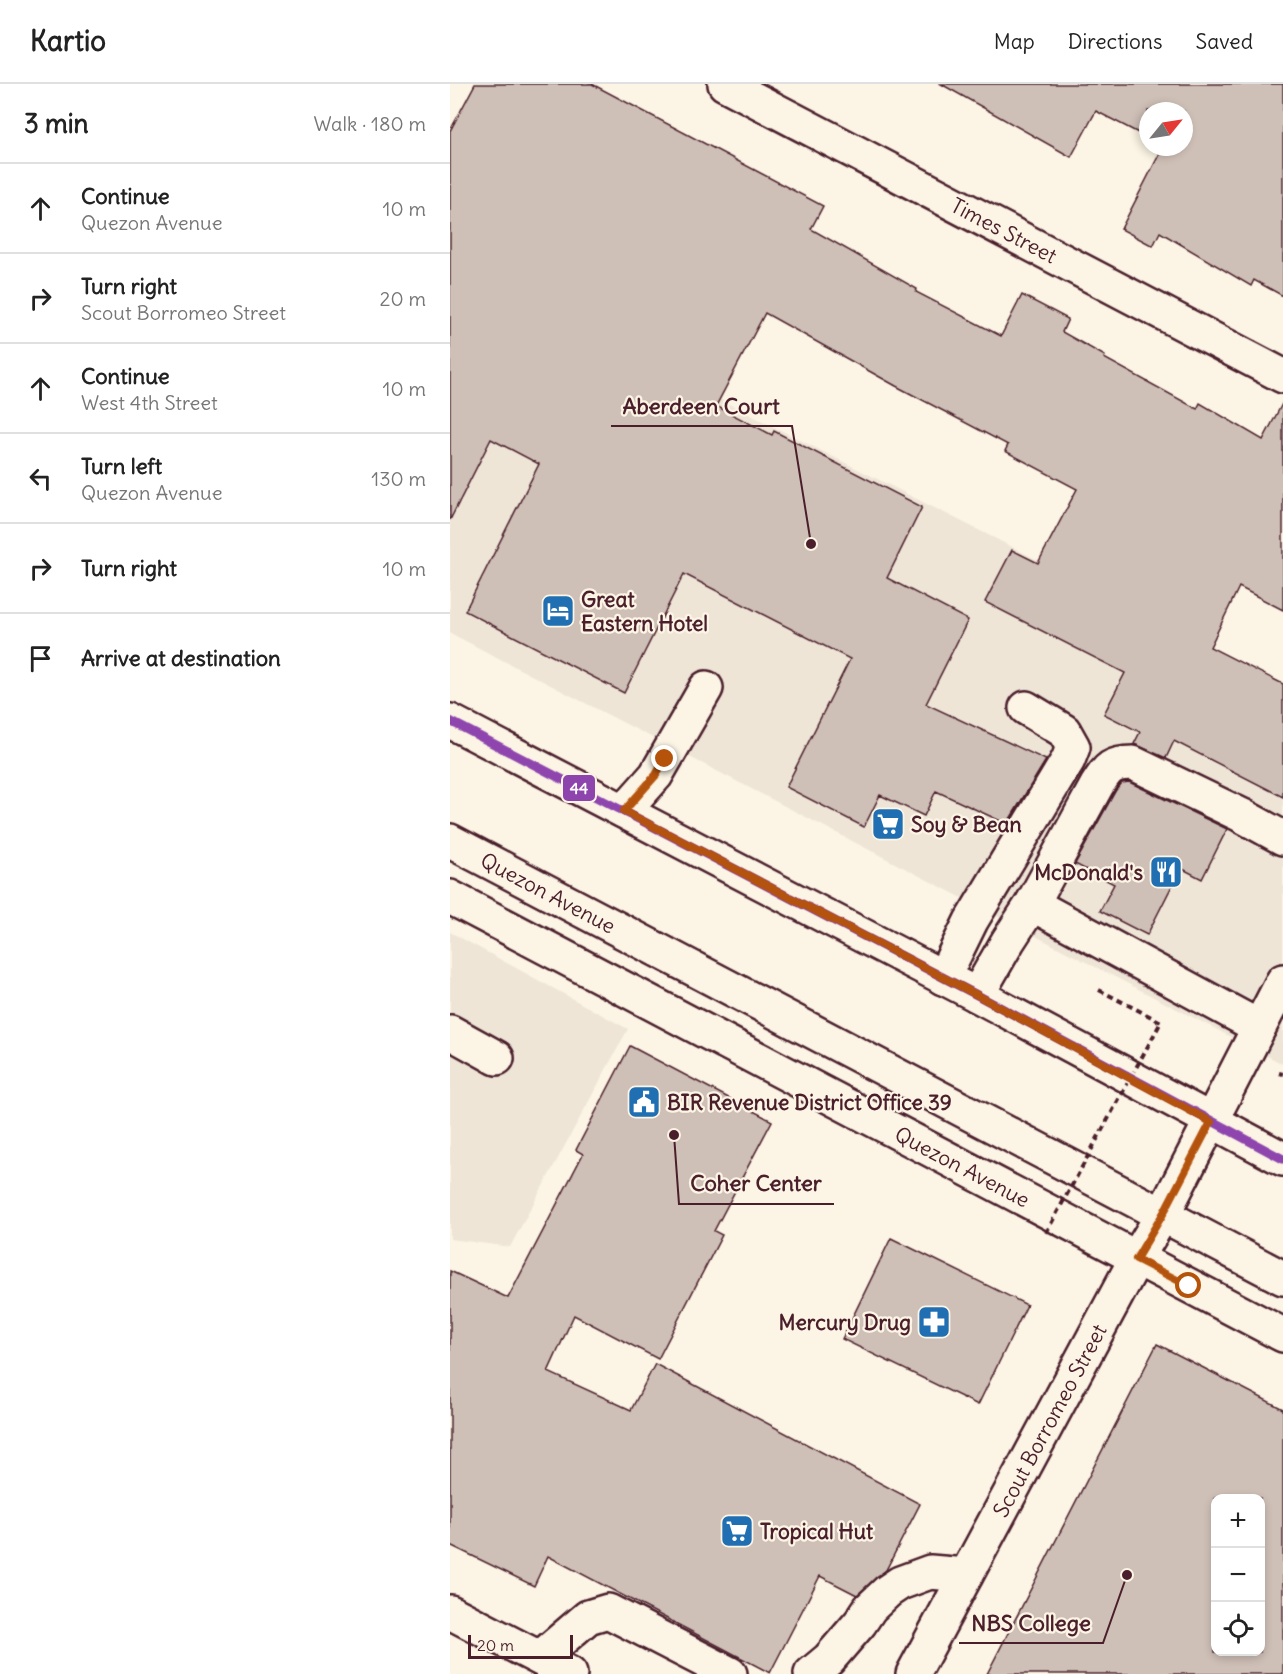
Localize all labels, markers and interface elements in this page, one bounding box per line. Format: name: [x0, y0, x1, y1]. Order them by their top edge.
text: Kartio: [30, 23, 106, 59]
text: Map: [994, 28, 1035, 55]
text: Directions: [1068, 28, 1162, 55]
text: Saved: [1195, 28, 1253, 55]
north arrow: [1139, 102, 1193, 156]
text: 3 min: [24, 107, 89, 140]
text: Walk · 180 m: [314, 111, 426, 136]
text: Continue: [81, 182, 170, 210]
street label: Times Street: [946, 191, 1062, 269]
icon: ahead: [24, 192, 57, 225]
text: 10 m: [383, 196, 426, 221]
text: Quezon Avenue: [81, 210, 222, 235]
text: Turn right: [81, 272, 177, 300]
icon: right: [24, 282, 57, 315]
text: 20 m: [380, 286, 426, 311]
text: Scout Borromeo Street: [81, 300, 286, 325]
text: Continue: [81, 362, 170, 390]
icon: ahead: [24, 372, 57, 405]
text: 10 m: [383, 376, 426, 401]
callout: Aberdeen Court: [611, 386, 792, 426]
text: West 4th Street: [81, 390, 218, 415]
text: Aberdeen Court: [622, 392, 780, 420]
text: Turn left: [81, 452, 162, 480]
icon: left: [24, 462, 57, 495]
text: 130 m: [371, 466, 426, 491]
text: Quezon Avenue: [81, 480, 222, 505]
icon: right: [24, 552, 57, 585]
text: Turn right: [81, 554, 177, 582]
text: 10 m: [383, 556, 426, 581]
place label: Great Eastern Hotel: [581, 586, 708, 637]
hotel icon: Great Eastern Hotel: [540, 593, 576, 629]
icon: arrive: [24, 642, 57, 675]
text: Arrive at destination: [81, 644, 281, 672]
route end: [651, 745, 677, 771]
line badge: 44: [562, 774, 596, 802]
text: 44: [570, 778, 588, 798]
supermarket icon: Soy & Bean: [870, 806, 906, 842]
place label: Soy & Bean: [911, 811, 1022, 838]
street label: Quezon Avenue: [476, 846, 620, 939]
restaurant icon: McDonald's: [1148, 854, 1184, 890]
place label: McDonald's: [1034, 859, 1143, 886]
public building icon: BIR Revenue District Office 39: [626, 1084, 662, 1120]
place label: BIR Revenue District Office 39: [667, 1089, 952, 1116]
street label: Quezon Avenue: [890, 1120, 1035, 1213]
callout: Coher Center: [679, 1164, 834, 1204]
text: Coher Center: [690, 1169, 823, 1197]
route start: [1175, 1272, 1201, 1298]
pharmacy icon: Mercury Drug: [916, 1304, 952, 1340]
place label: Mercury Drug: [779, 1309, 911, 1336]
street label: Scout Borromeo Street: [986, 1319, 1112, 1522]
map controls: [1211, 1494, 1265, 1656]
button: +: [1211, 1494, 1265, 1548]
supermarket icon: Tropical Hut: [719, 1513, 755, 1549]
place label: Tropical Hut: [760, 1518, 874, 1545]
button: −: [1211, 1548, 1265, 1602]
button: locate: [1211, 1602, 1265, 1656]
callout: NBS College: [959, 1603, 1103, 1643]
text: NBS College: [971, 1609, 1091, 1637]
scale bar: [468, 1632, 573, 1660]
text: 20 m: [477, 1635, 514, 1655]

